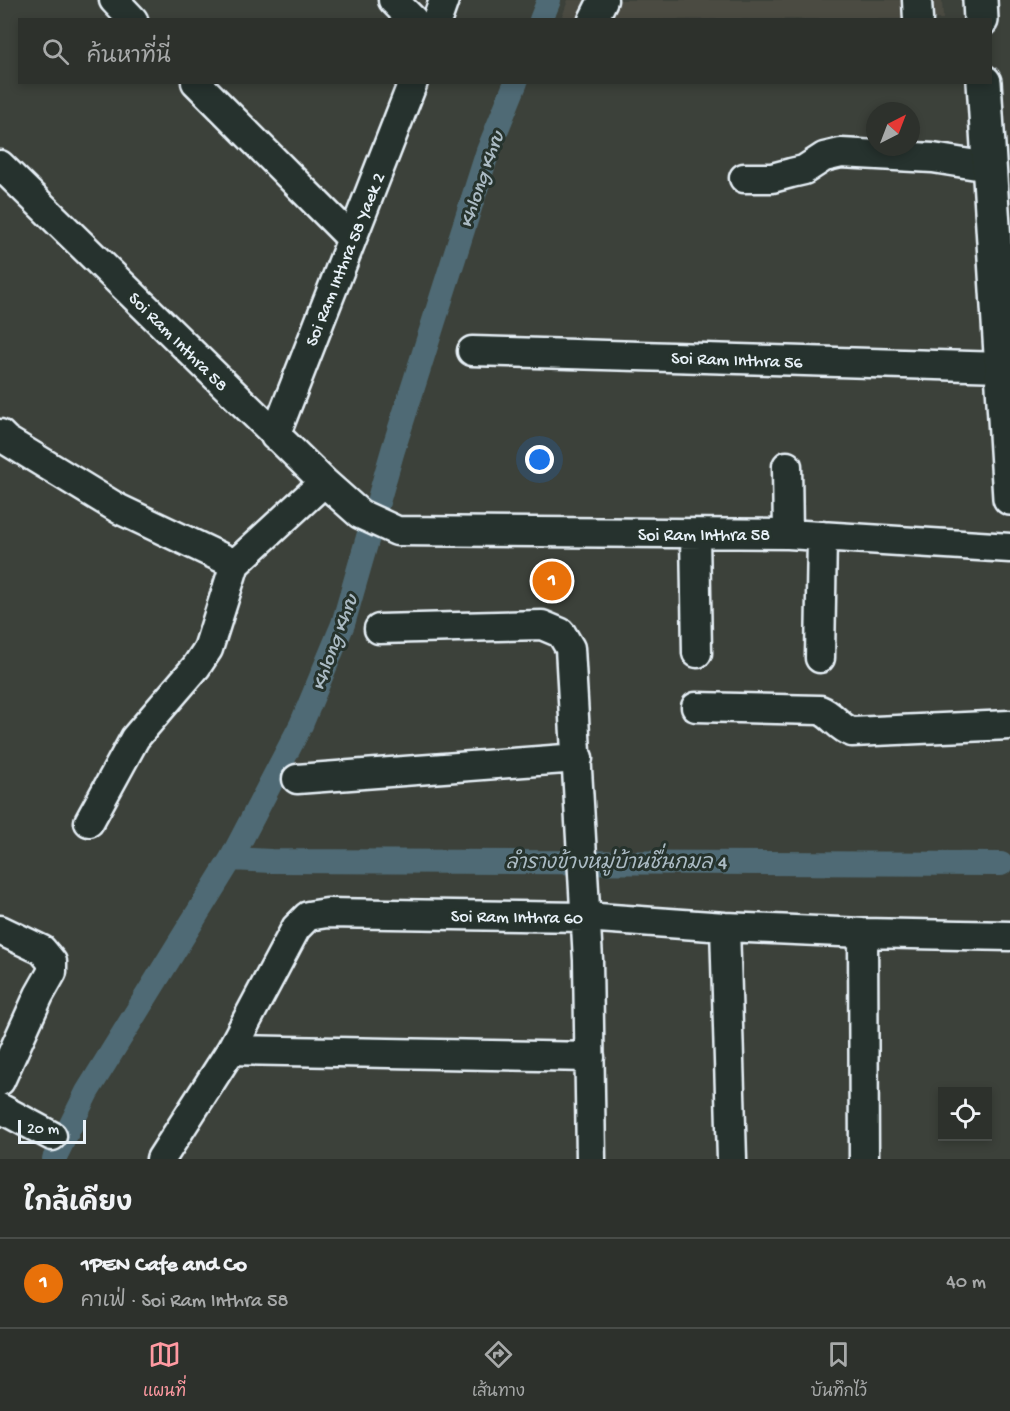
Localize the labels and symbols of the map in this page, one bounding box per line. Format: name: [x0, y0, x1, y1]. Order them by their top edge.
north arrow: [866, 102, 920, 156]
water label: Khlong Khru: [456, 127, 511, 231]
street label: Soi Ram Inthra 58 Yaek 2: [302, 170, 391, 350]
street label: Soi Ram Inthra 58: [123, 289, 231, 397]
street label: Soi Ram Inthra 56: [671, 349, 804, 374]
your location: [525, 445, 554, 474]
street label: Soi Ram Inthra 58: [638, 526, 770, 547]
pin: 1: [532, 558, 572, 604]
water label: Khlong Khru: [308, 591, 365, 694]
water label: ลำรางข้างหมู่บ้านชื่นกมล 4: [505, 843, 727, 876]
street label: Soi Ram Inthra 60: [451, 907, 583, 930]
scale bar: [18, 1117, 86, 1144]

